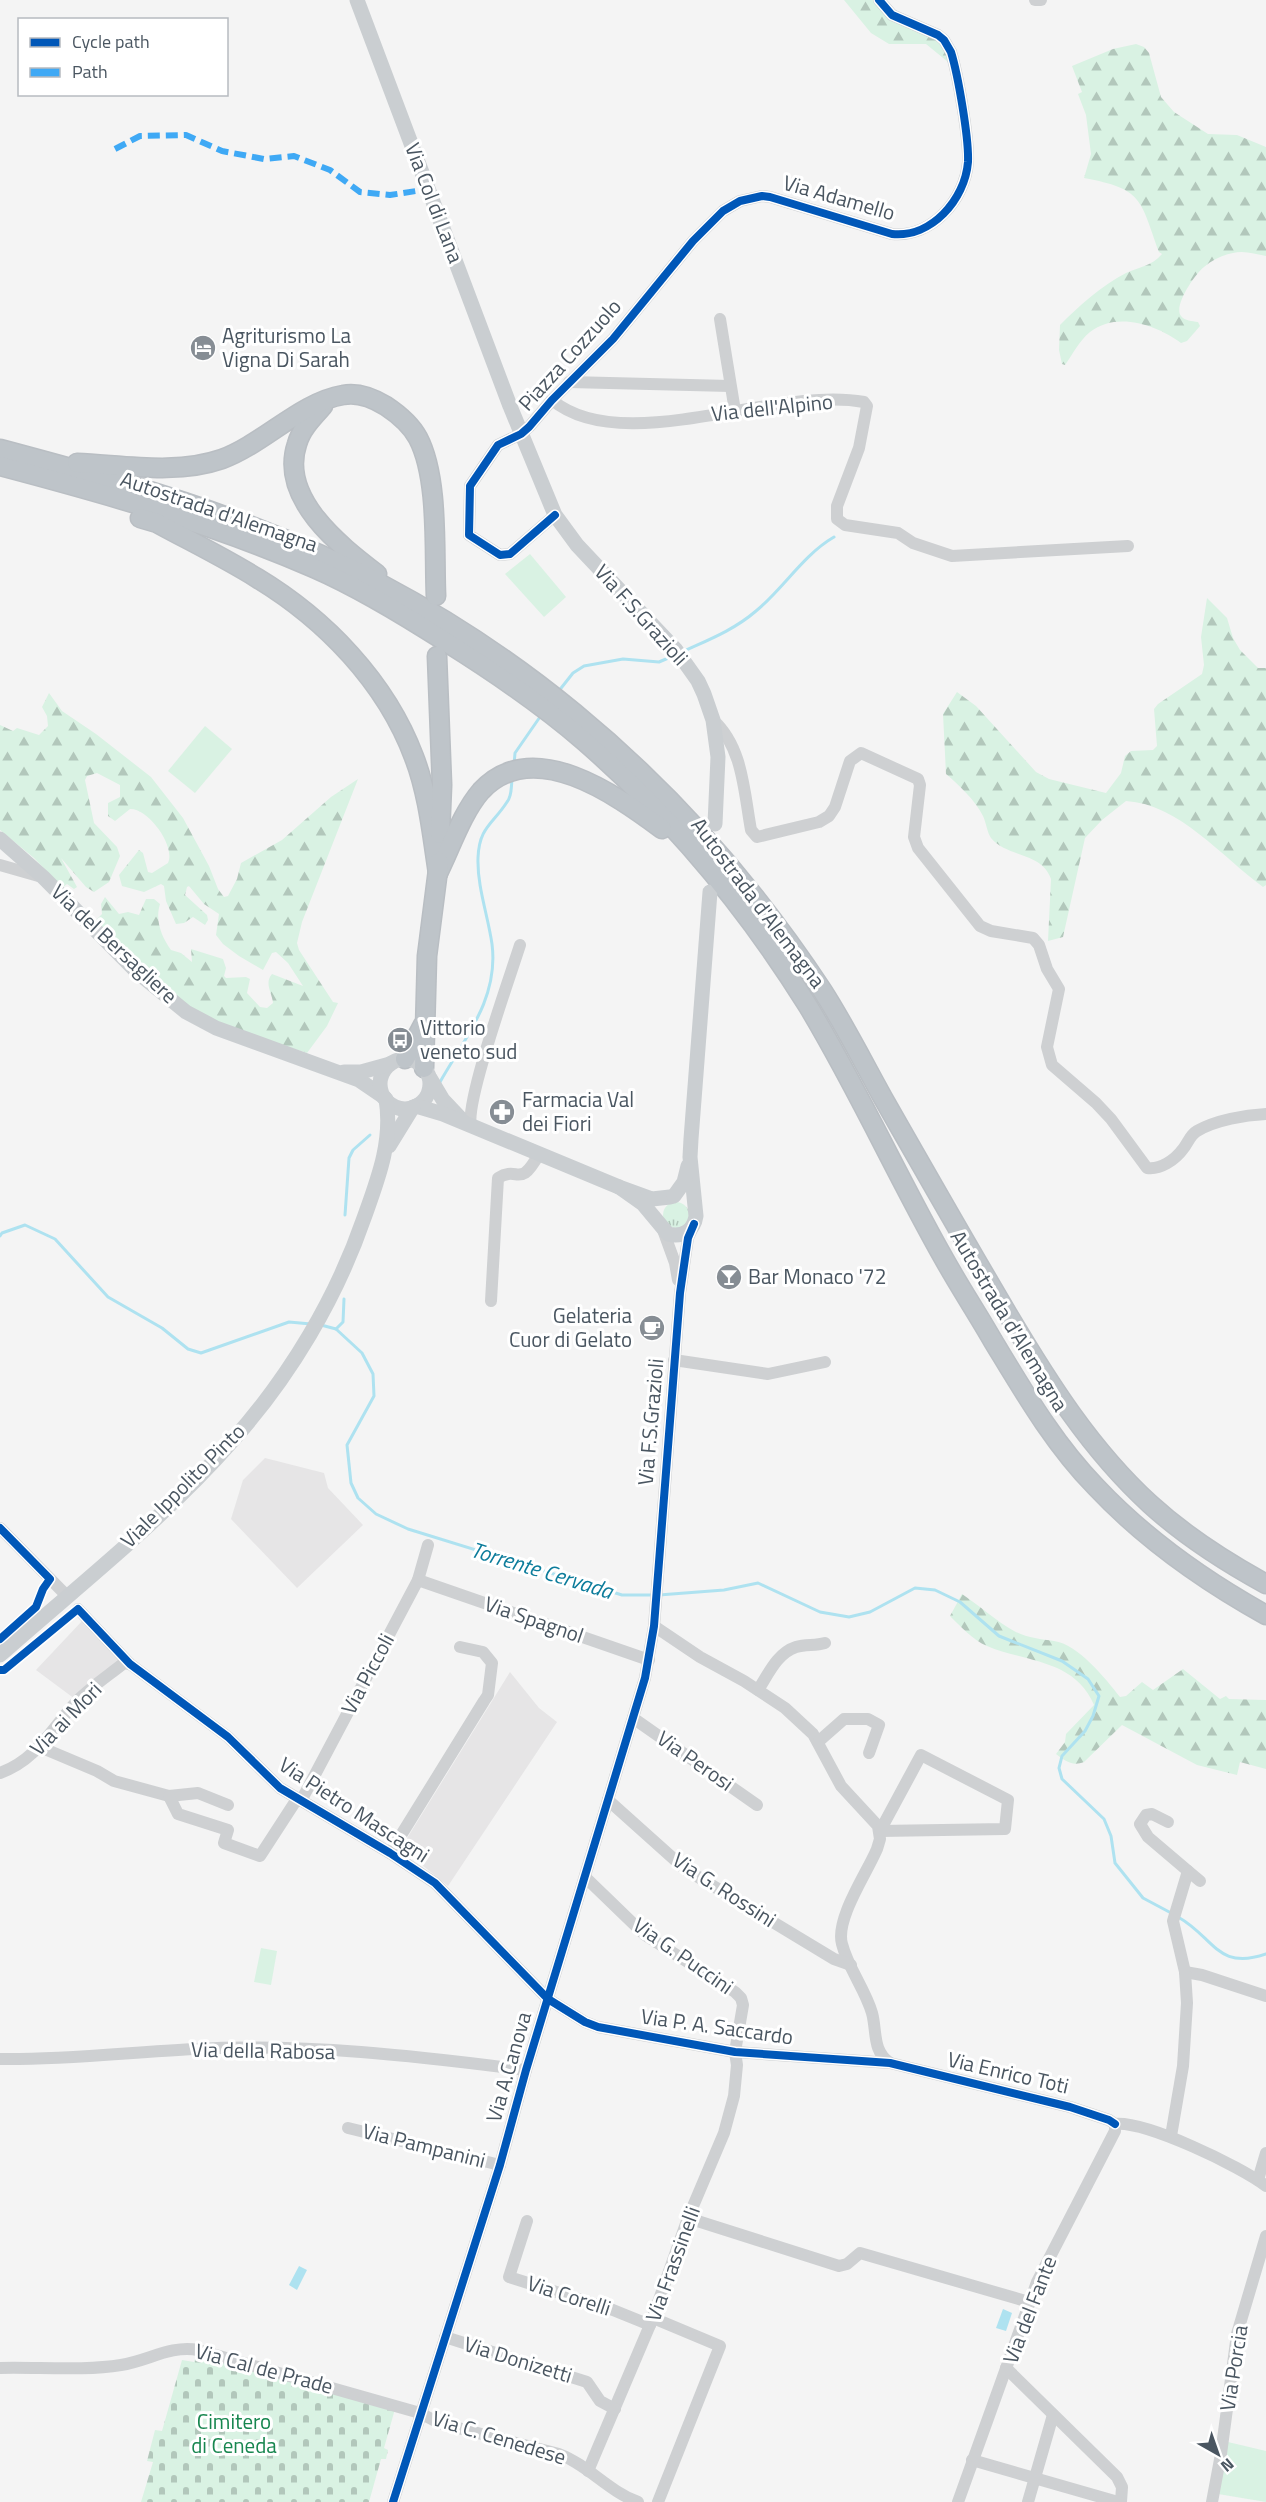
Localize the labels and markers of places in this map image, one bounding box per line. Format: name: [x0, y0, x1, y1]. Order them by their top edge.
place label: Agriturismo La Vigna Di Sarah: [222, 319, 351, 375]
hotel icon: Agriturismo La Vigna Di Sarah: [188, 333, 218, 363]
place label: Vittorio veneto sud: [420, 1011, 517, 1067]
bus stop icon: Vittorio veneto sud: [385, 1025, 415, 1055]
place label: Farmacia Val dei Fiori: [522, 1083, 634, 1139]
pharmacy icon: Farmacia Val dei Fiori: [487, 1097, 517, 1127]
place label: Bar Monaco '72: [748, 1260, 886, 1292]
bar icon: Bar Monaco '72: [714, 1262, 744, 1292]
place label: Gelateria Cuor di Gelato: [509, 1299, 632, 1355]
cafe icon: Gelateria Cuor di Gelato: [637, 1313, 667, 1343]

